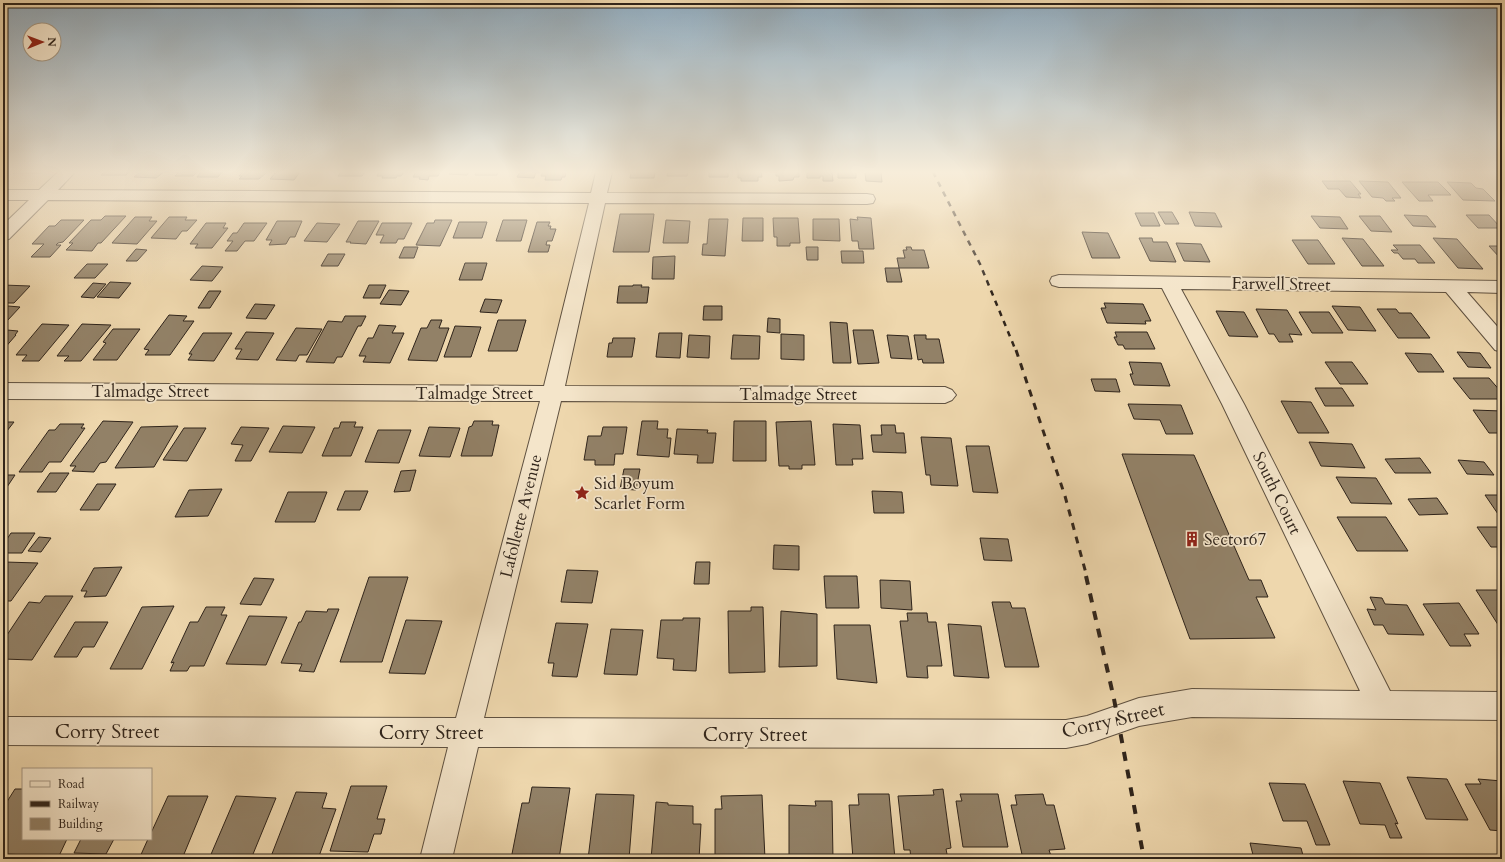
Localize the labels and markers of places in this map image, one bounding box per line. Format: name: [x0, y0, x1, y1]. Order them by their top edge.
place label: Sid Boyum Scarlet Form: [594, 472, 686, 515]
place icon: Sid Boyum Scarlet Form: [573, 484, 591, 502]
place label: Sector67: [1204, 528, 1266, 551]
building icon: Sector67: [1183, 530, 1201, 548]

